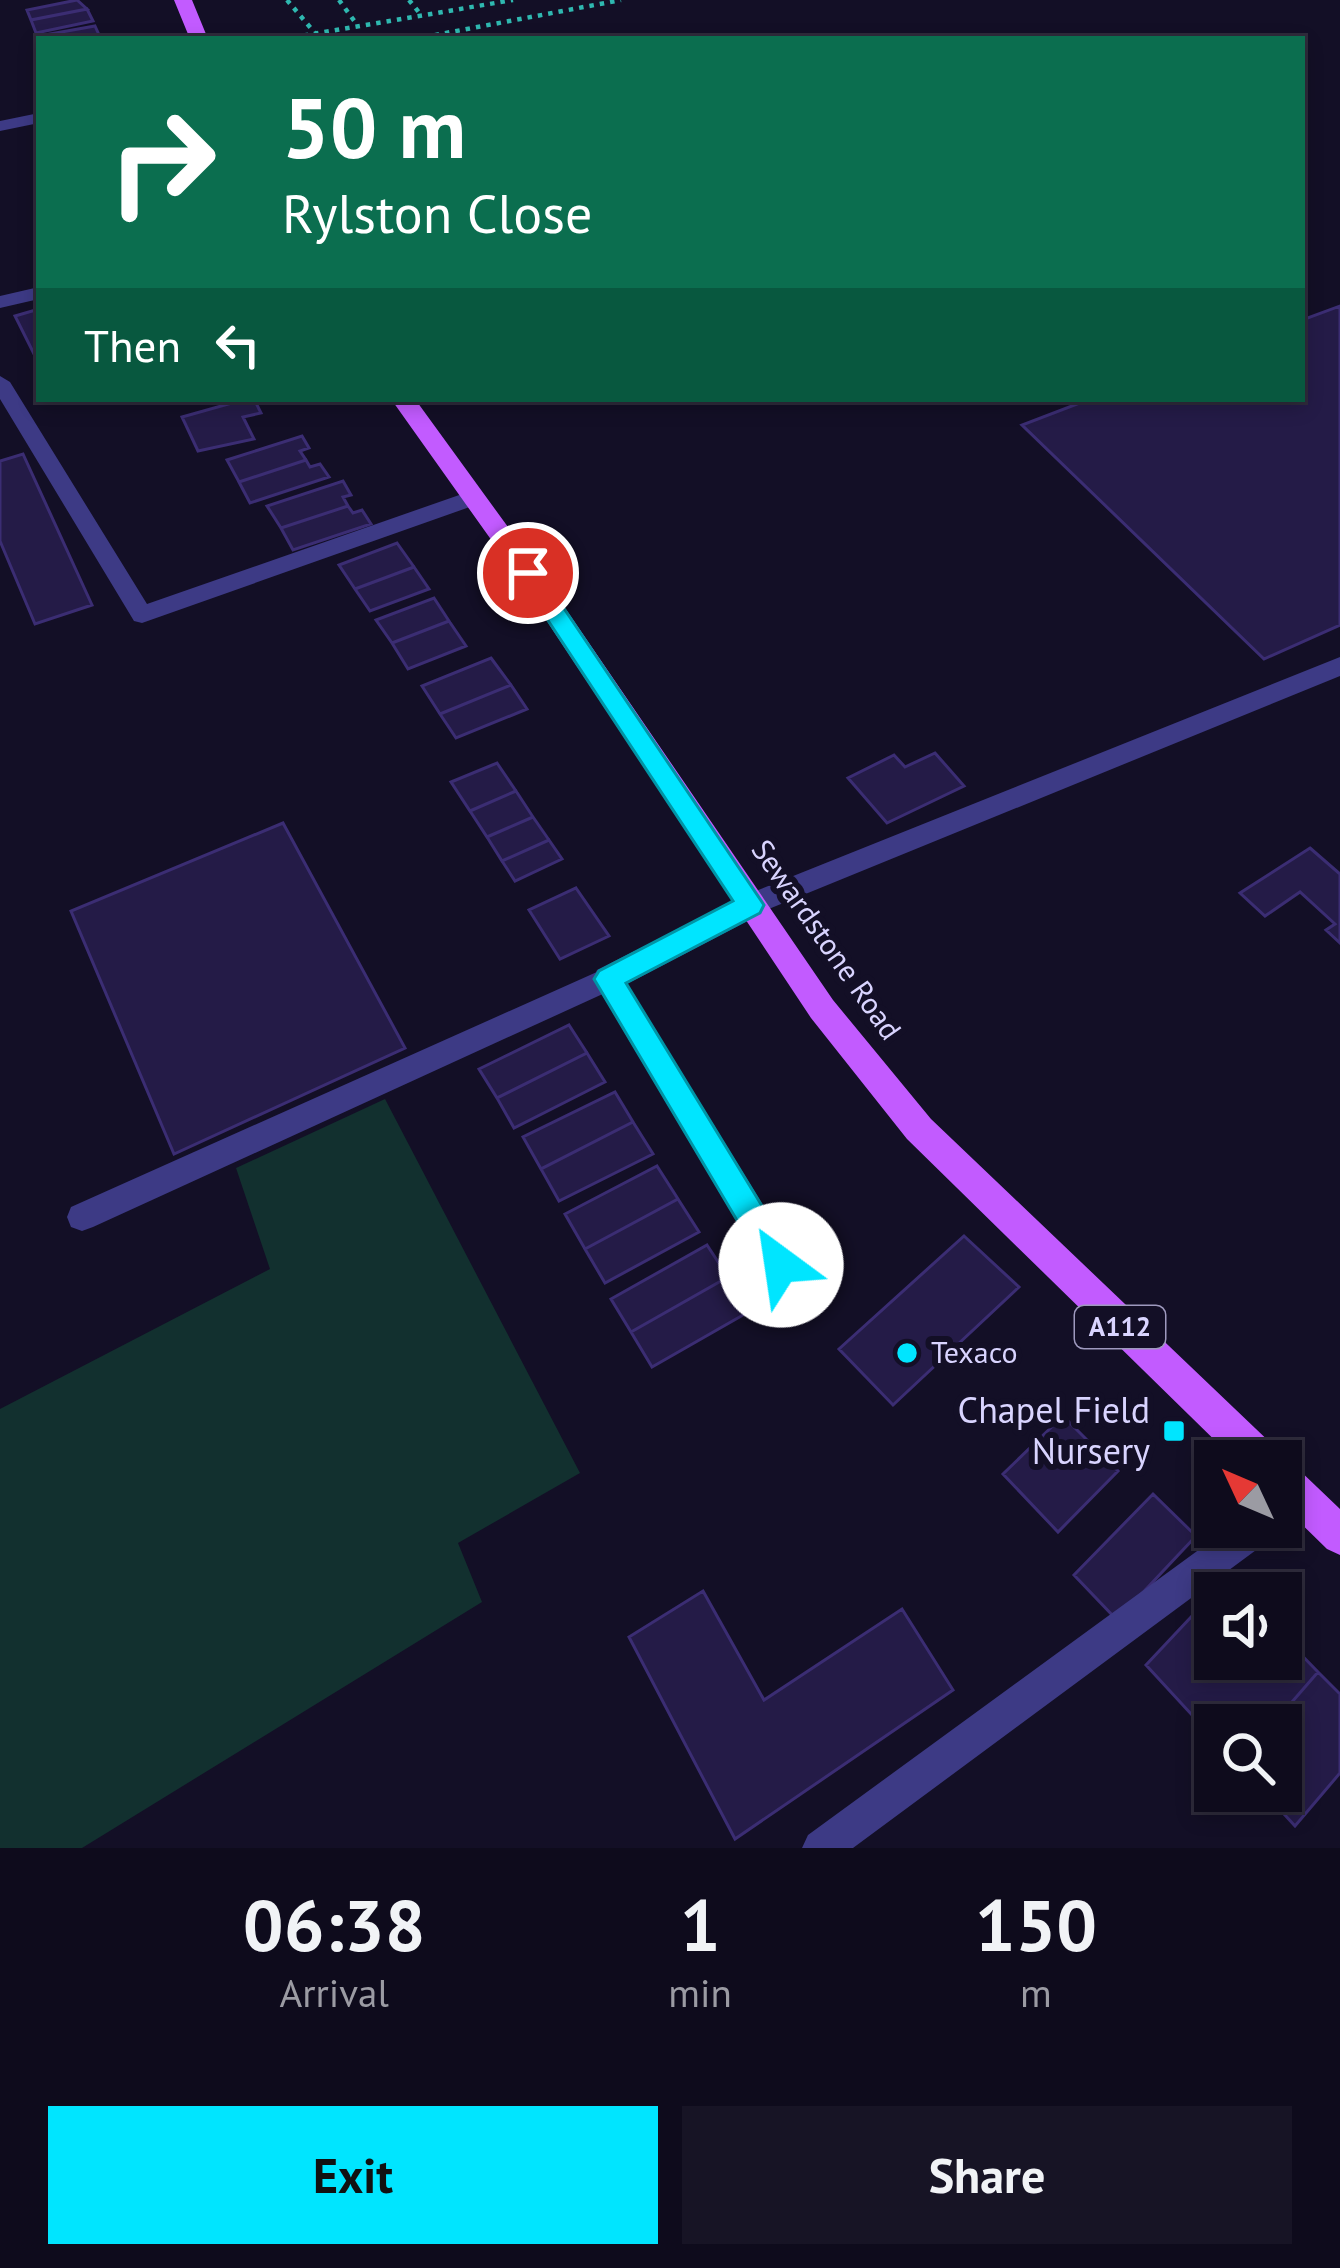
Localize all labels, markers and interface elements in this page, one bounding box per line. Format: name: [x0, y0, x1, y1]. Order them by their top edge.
text: 50 m: [282, 72, 466, 181]
icon: right: [84, 84, 240, 240]
text: Rylston Close: [282, 178, 592, 248]
icon: left: [205, 312, 271, 378]
text: Then: [84, 316, 181, 374]
pin: [477, 522, 579, 624]
icon: arrive: [495, 540, 561, 606]
street label: Sewardstone Road: [744, 831, 911, 1047]
position arrow: [718, 1202, 844, 1328]
road number: A112: [1075, 1306, 1165, 1348]
place label: Texaco: [931, 1332, 1018, 1371]
marker: Texaco: [894, 1340, 920, 1366]
place label: Chapel Field Nursery: [958, 1386, 1150, 1474]
marker: Chapel Field Nursery: [1161, 1418, 1187, 1444]
north arrow: [1194, 1440, 1302, 1548]
map controls: [1194, 1440, 1302, 1812]
button: sound: [1194, 1572, 1302, 1680]
button: search: [1194, 1704, 1302, 1812]
text: 06:38: [243, 1878, 426, 1971]
text: 1: [680, 1878, 721, 1971]
text: 150: [975, 1878, 1097, 1971]
text: Arrival: [280, 1967, 389, 2018]
text: min: [668, 1967, 732, 2018]
text: m: [1020, 1967, 1052, 2018]
button: Exit: [48, 2106, 658, 2244]
button: Share: [682, 2106, 1292, 2244]

